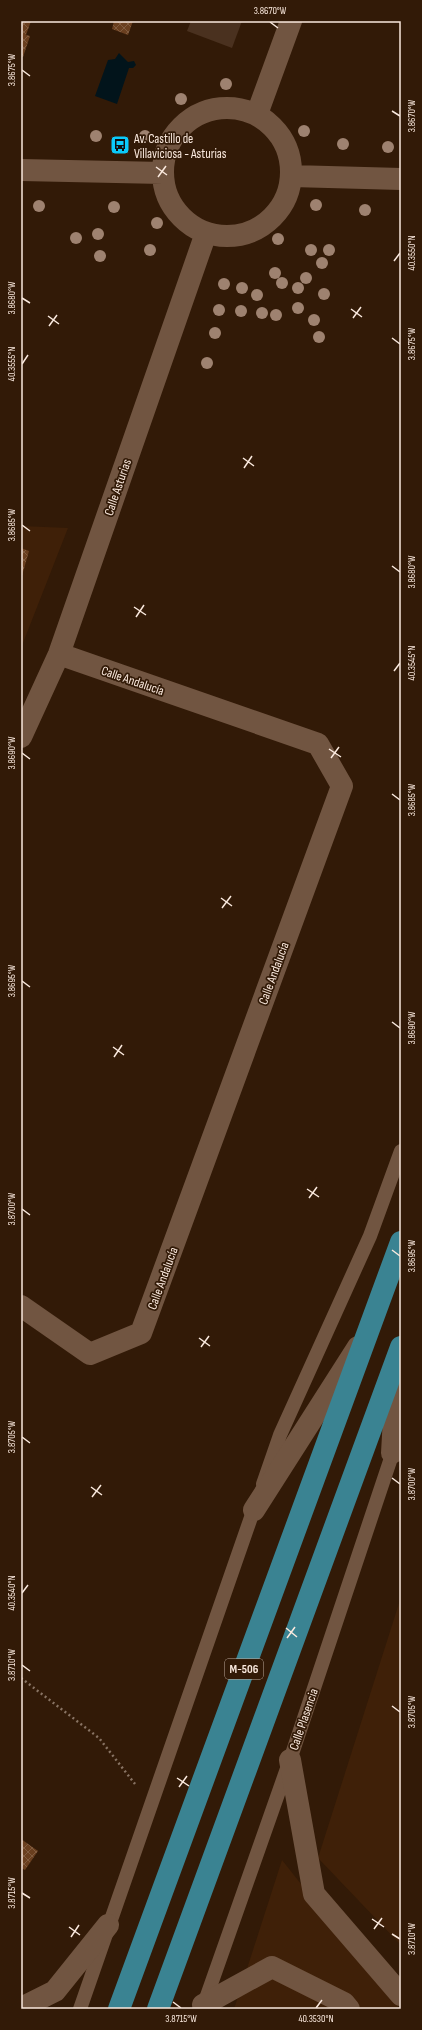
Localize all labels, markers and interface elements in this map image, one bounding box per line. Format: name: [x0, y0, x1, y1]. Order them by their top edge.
text: 3.8670°W: [254, 5, 287, 17]
text: 3.8675°W: [6, 53, 18, 86]
text: 3.8670°W: [406, 99, 418, 132]
place label: Av. Castillo de Villaviciosa - Asturias: [133, 131, 227, 162]
bus stop icon: Av. Castillo de Villaviciosa - Asturias: [109, 134, 131, 156]
text: 40.3550°N: [406, 236, 418, 270]
text: 3.8680°W: [6, 281, 18, 315]
text: 3.8675°W: [406, 327, 418, 360]
text: 40.3555°N: [6, 347, 18, 381]
street label: Calle Asturias: [101, 457, 135, 518]
text: 3.8685°W: [6, 508, 18, 541]
text: 3.8680°W: [406, 555, 418, 589]
text: 40.3545°N: [406, 646, 418, 680]
street label: Calle Andalucía: [99, 663, 166, 699]
text: 3.8690°W: [6, 736, 18, 770]
text: 3.8685°W: [406, 783, 418, 816]
street label: Calle Andalucía: [255, 940, 293, 1007]
text: 3.8695°W: [6, 964, 18, 997]
text: 3.8690°W: [406, 1011, 418, 1045]
text: 3.8700°W: [6, 1192, 18, 1225]
text: 3.8695°W: [406, 1239, 418, 1272]
street label: Calle Andalucía: [144, 1245, 182, 1312]
text: 3.8705°W: [6, 1420, 18, 1453]
text: 3.8700°W: [406, 1467, 418, 1500]
text: 40.3540°N: [6, 1575, 18, 1611]
text: 3.8710°W: [6, 1649, 18, 1681]
road number: M-506: [225, 1659, 263, 1679]
street label: Calle Plasencia: [286, 1686, 322, 1752]
text: 3.8705°W: [406, 1695, 418, 1728]
text: 3.8715°W: [6, 1877, 18, 1909]
text: 3.8710°W: [406, 1923, 418, 1955]
text: 3.8715°W: [165, 2013, 197, 2025]
text: 40.3530°N: [298, 2013, 334, 2025]

